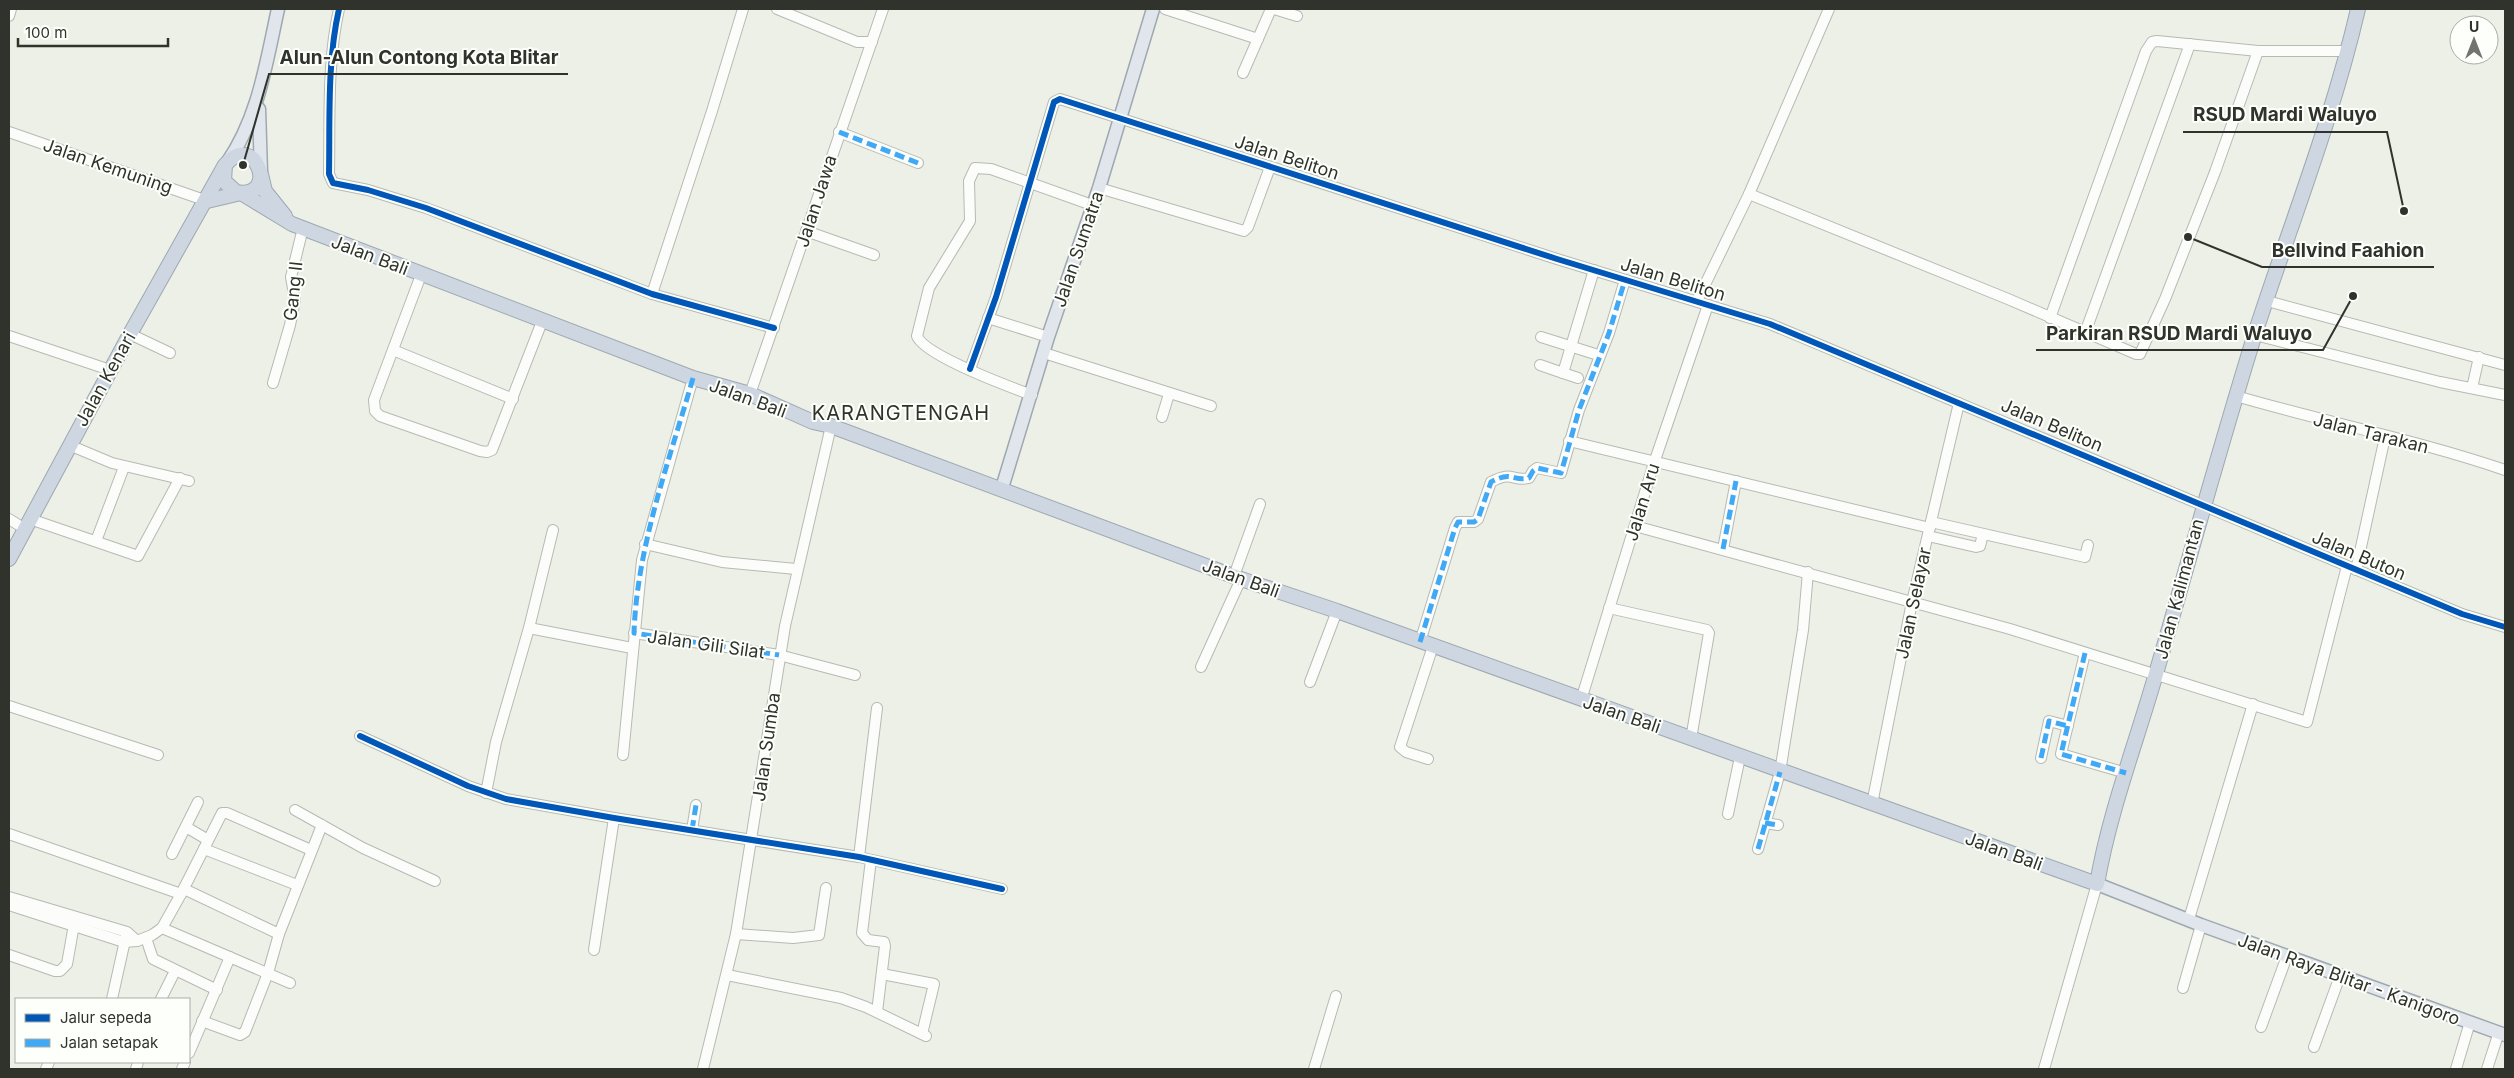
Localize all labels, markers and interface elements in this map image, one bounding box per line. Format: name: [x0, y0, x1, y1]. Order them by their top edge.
scale bar: [18, 15, 168, 47]
north arrow: [2449, 15, 2499, 65]
text: U: [2469, 18, 2479, 35]
text: 100 m: [25, 23, 67, 42]
callout: Alun-Alun Contong Kota Blitar: [269, 40, 568, 74]
text: Alun-Alun Contong Kota Blitar: [280, 46, 559, 69]
callout: RSUD Mardi Waluyo: [2183, 98, 2387, 132]
text: RSUD Mardi Waluyo: [2193, 103, 2377, 126]
street label: Jalan Beliton: [1232, 130, 1342, 184]
street label: Jalan Kemuning: [41, 134, 175, 198]
street label: Jalan Jawa: [791, 152, 841, 250]
street label: Jalan Sumatra: [1048, 188, 1108, 310]
street label: Jalan Bali: [328, 231, 412, 279]
callout: Bellvind Faahion: [2262, 233, 2434, 267]
text: Bellvind Faahion: [2272, 239, 2424, 262]
street label: Jalan Beliton: [1618, 253, 1728, 305]
street label: Gang II: [279, 260, 307, 322]
callout: Parkiran RSUD Mardi Waluyo: [2036, 316, 2323, 350]
text: Parkiran RSUD Mardi Waluyo: [2046, 322, 2312, 345]
street label: Jalan Kenari: [70, 328, 140, 430]
street label: Jalan Bali: [706, 374, 790, 422]
street label: Jalan Beliton: [1998, 394, 2106, 456]
district label: KARANGTENGAH: [812, 401, 990, 425]
street label: Jalan Tarakan: [2311, 408, 2431, 458]
street label: Jalan Aru: [1620, 460, 1664, 544]
street label: Jalan Kalimantan: [2150, 516, 2208, 662]
street label: Jalan Buton: [2309, 526, 2409, 584]
street label: Jalan Selayar: [1891, 545, 1935, 661]
street label: Jalan Bali: [1199, 554, 1283, 602]
street label: Jalan Gili Silat: [646, 625, 766, 663]
street label: Jalan Sumba: [748, 691, 784, 803]
street label: Jalan Bali: [1580, 691, 1664, 737]
street label: Jalan Bali: [1962, 827, 2046, 875]
street label: Jalan Raya Blitar - Kanigoro: [2235, 929, 2463, 1029]
legend: [15, 998, 190, 1063]
text: Jalur sepeda: [60, 1008, 152, 1027]
text: Jalan setapak: [60, 1033, 159, 1052]

